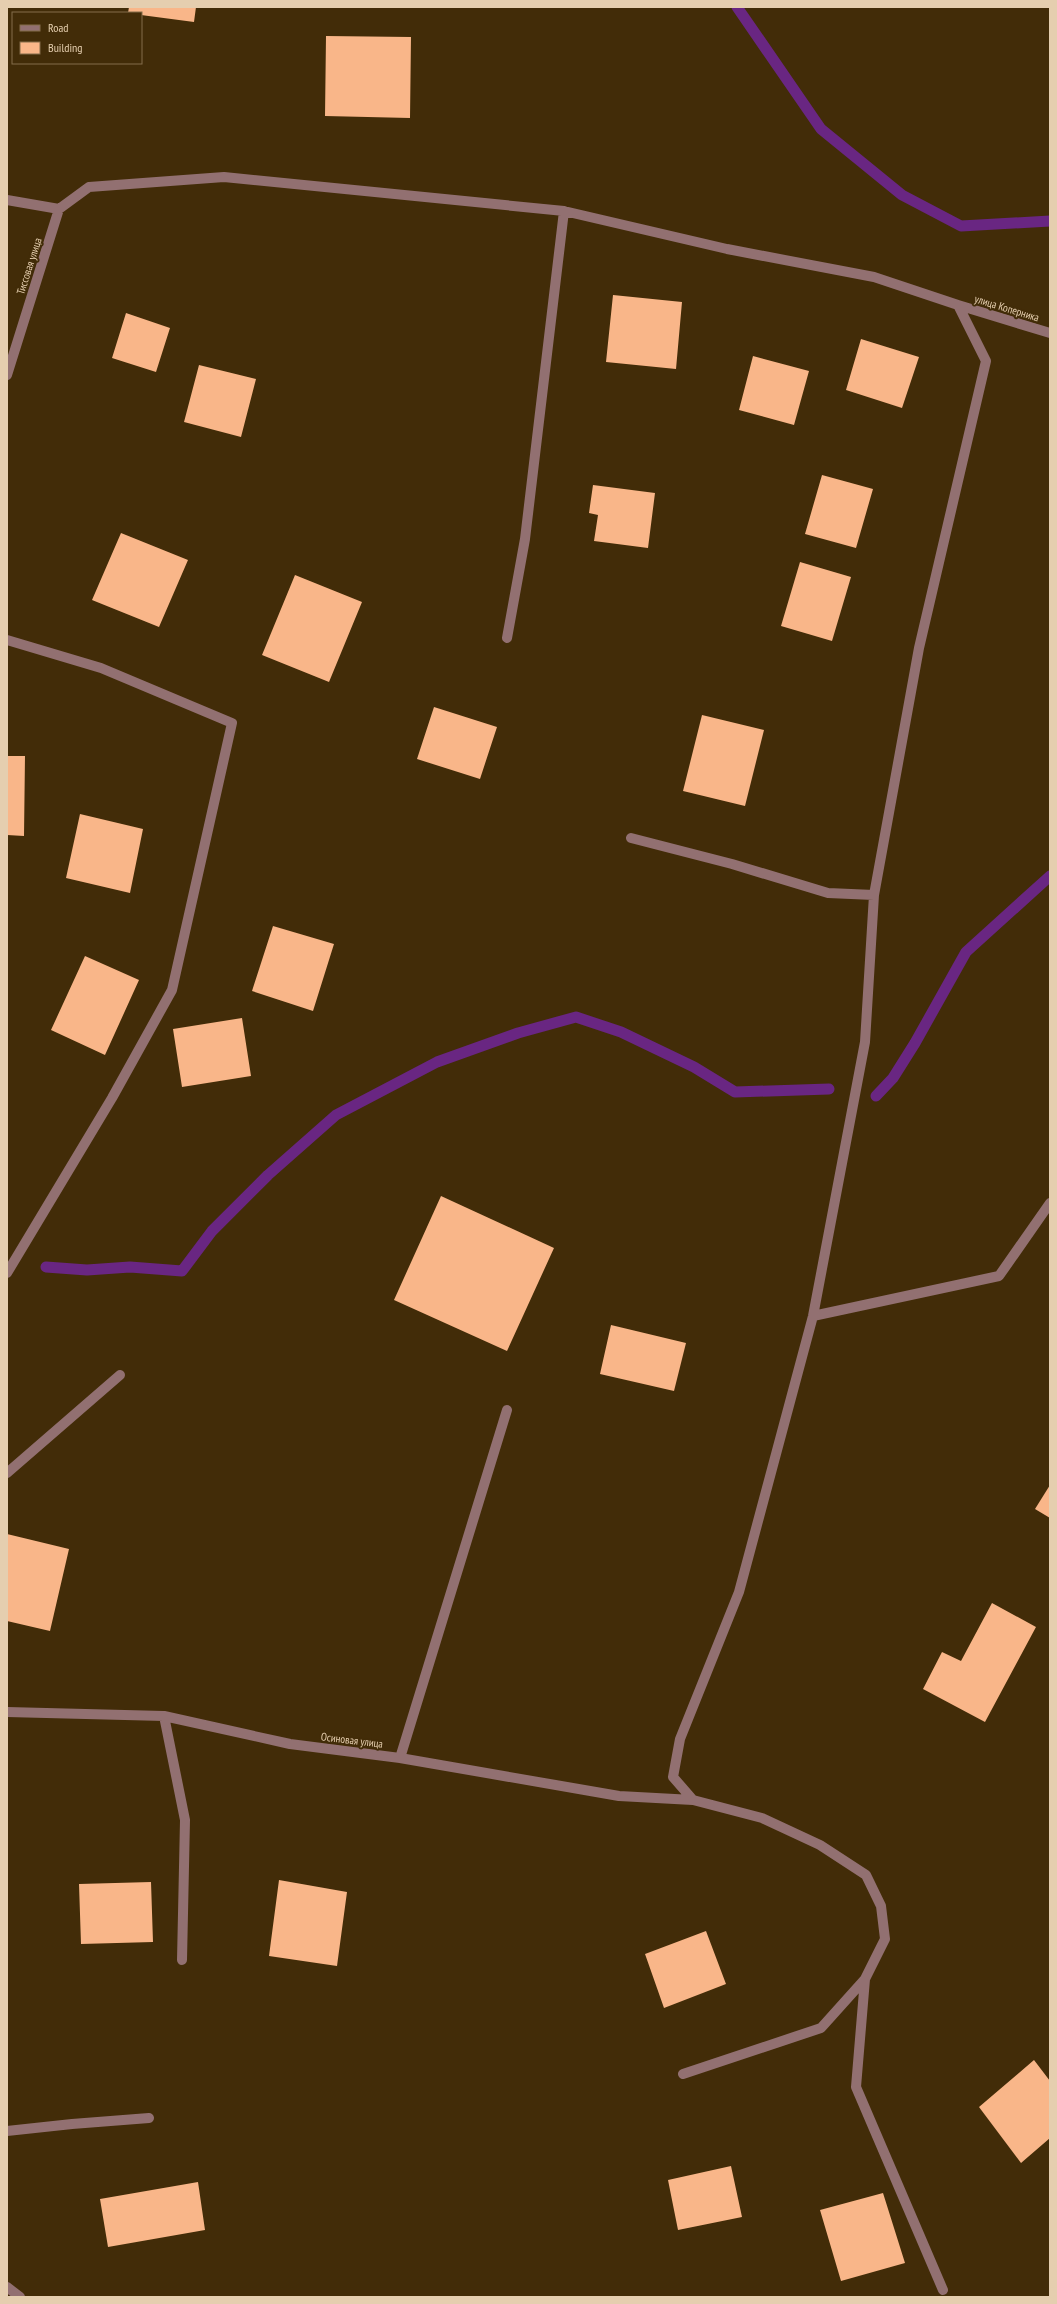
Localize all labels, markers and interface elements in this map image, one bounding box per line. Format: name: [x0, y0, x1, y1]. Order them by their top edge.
legend: [12, 12, 142, 64]
text: Road: [48, 20, 68, 35]
text: Building: [48, 40, 83, 55]
street label: Тиссовая улица: [13, 236, 45, 296]
street label: улица Коперника: [973, 292, 1041, 324]
street label: Осиновая улица: [320, 1729, 384, 1751]

